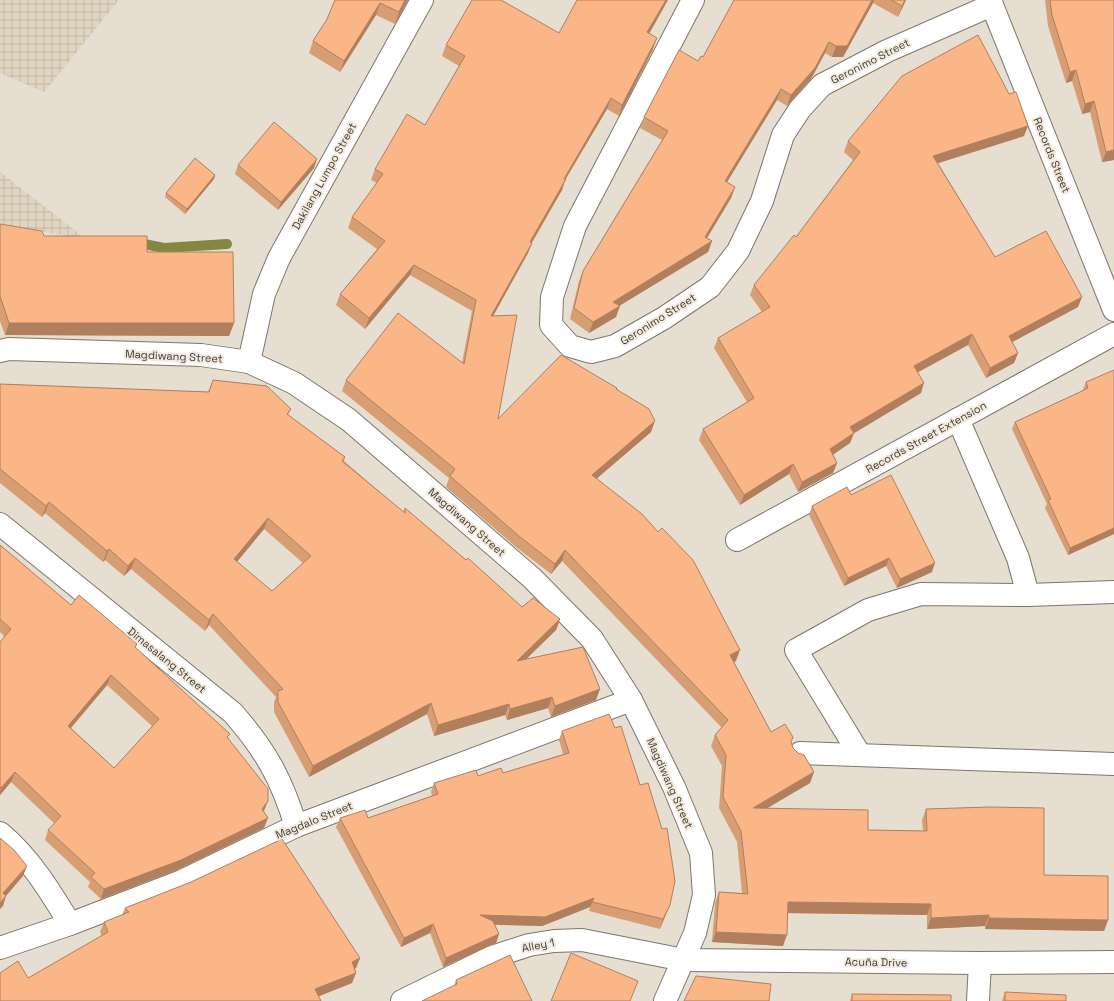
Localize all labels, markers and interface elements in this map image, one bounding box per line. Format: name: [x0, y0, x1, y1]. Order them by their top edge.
street label: Geronimo Street: [828, 35, 912, 87]
street label: Records Street: [1031, 115, 1073, 195]
street label: Dakilang Lumpo Street: [289, 120, 359, 232]
street label: Geronimo Street: [618, 290, 698, 348]
street label: Magdiwang Street: [125, 346, 223, 366]
street label: Records Street Extension: [863, 398, 989, 476]
street label: Magdiwang Street: [425, 485, 509, 559]
street label: Dimasalang Street: [125, 624, 209, 696]
street label: Magdiwang Street: [644, 735, 696, 831]
street label: Magdalo Street: [273, 798, 355, 842]
street label: Alley 1: [520, 935, 556, 955]
street label: Acuña Drive: [845, 954, 907, 970]

